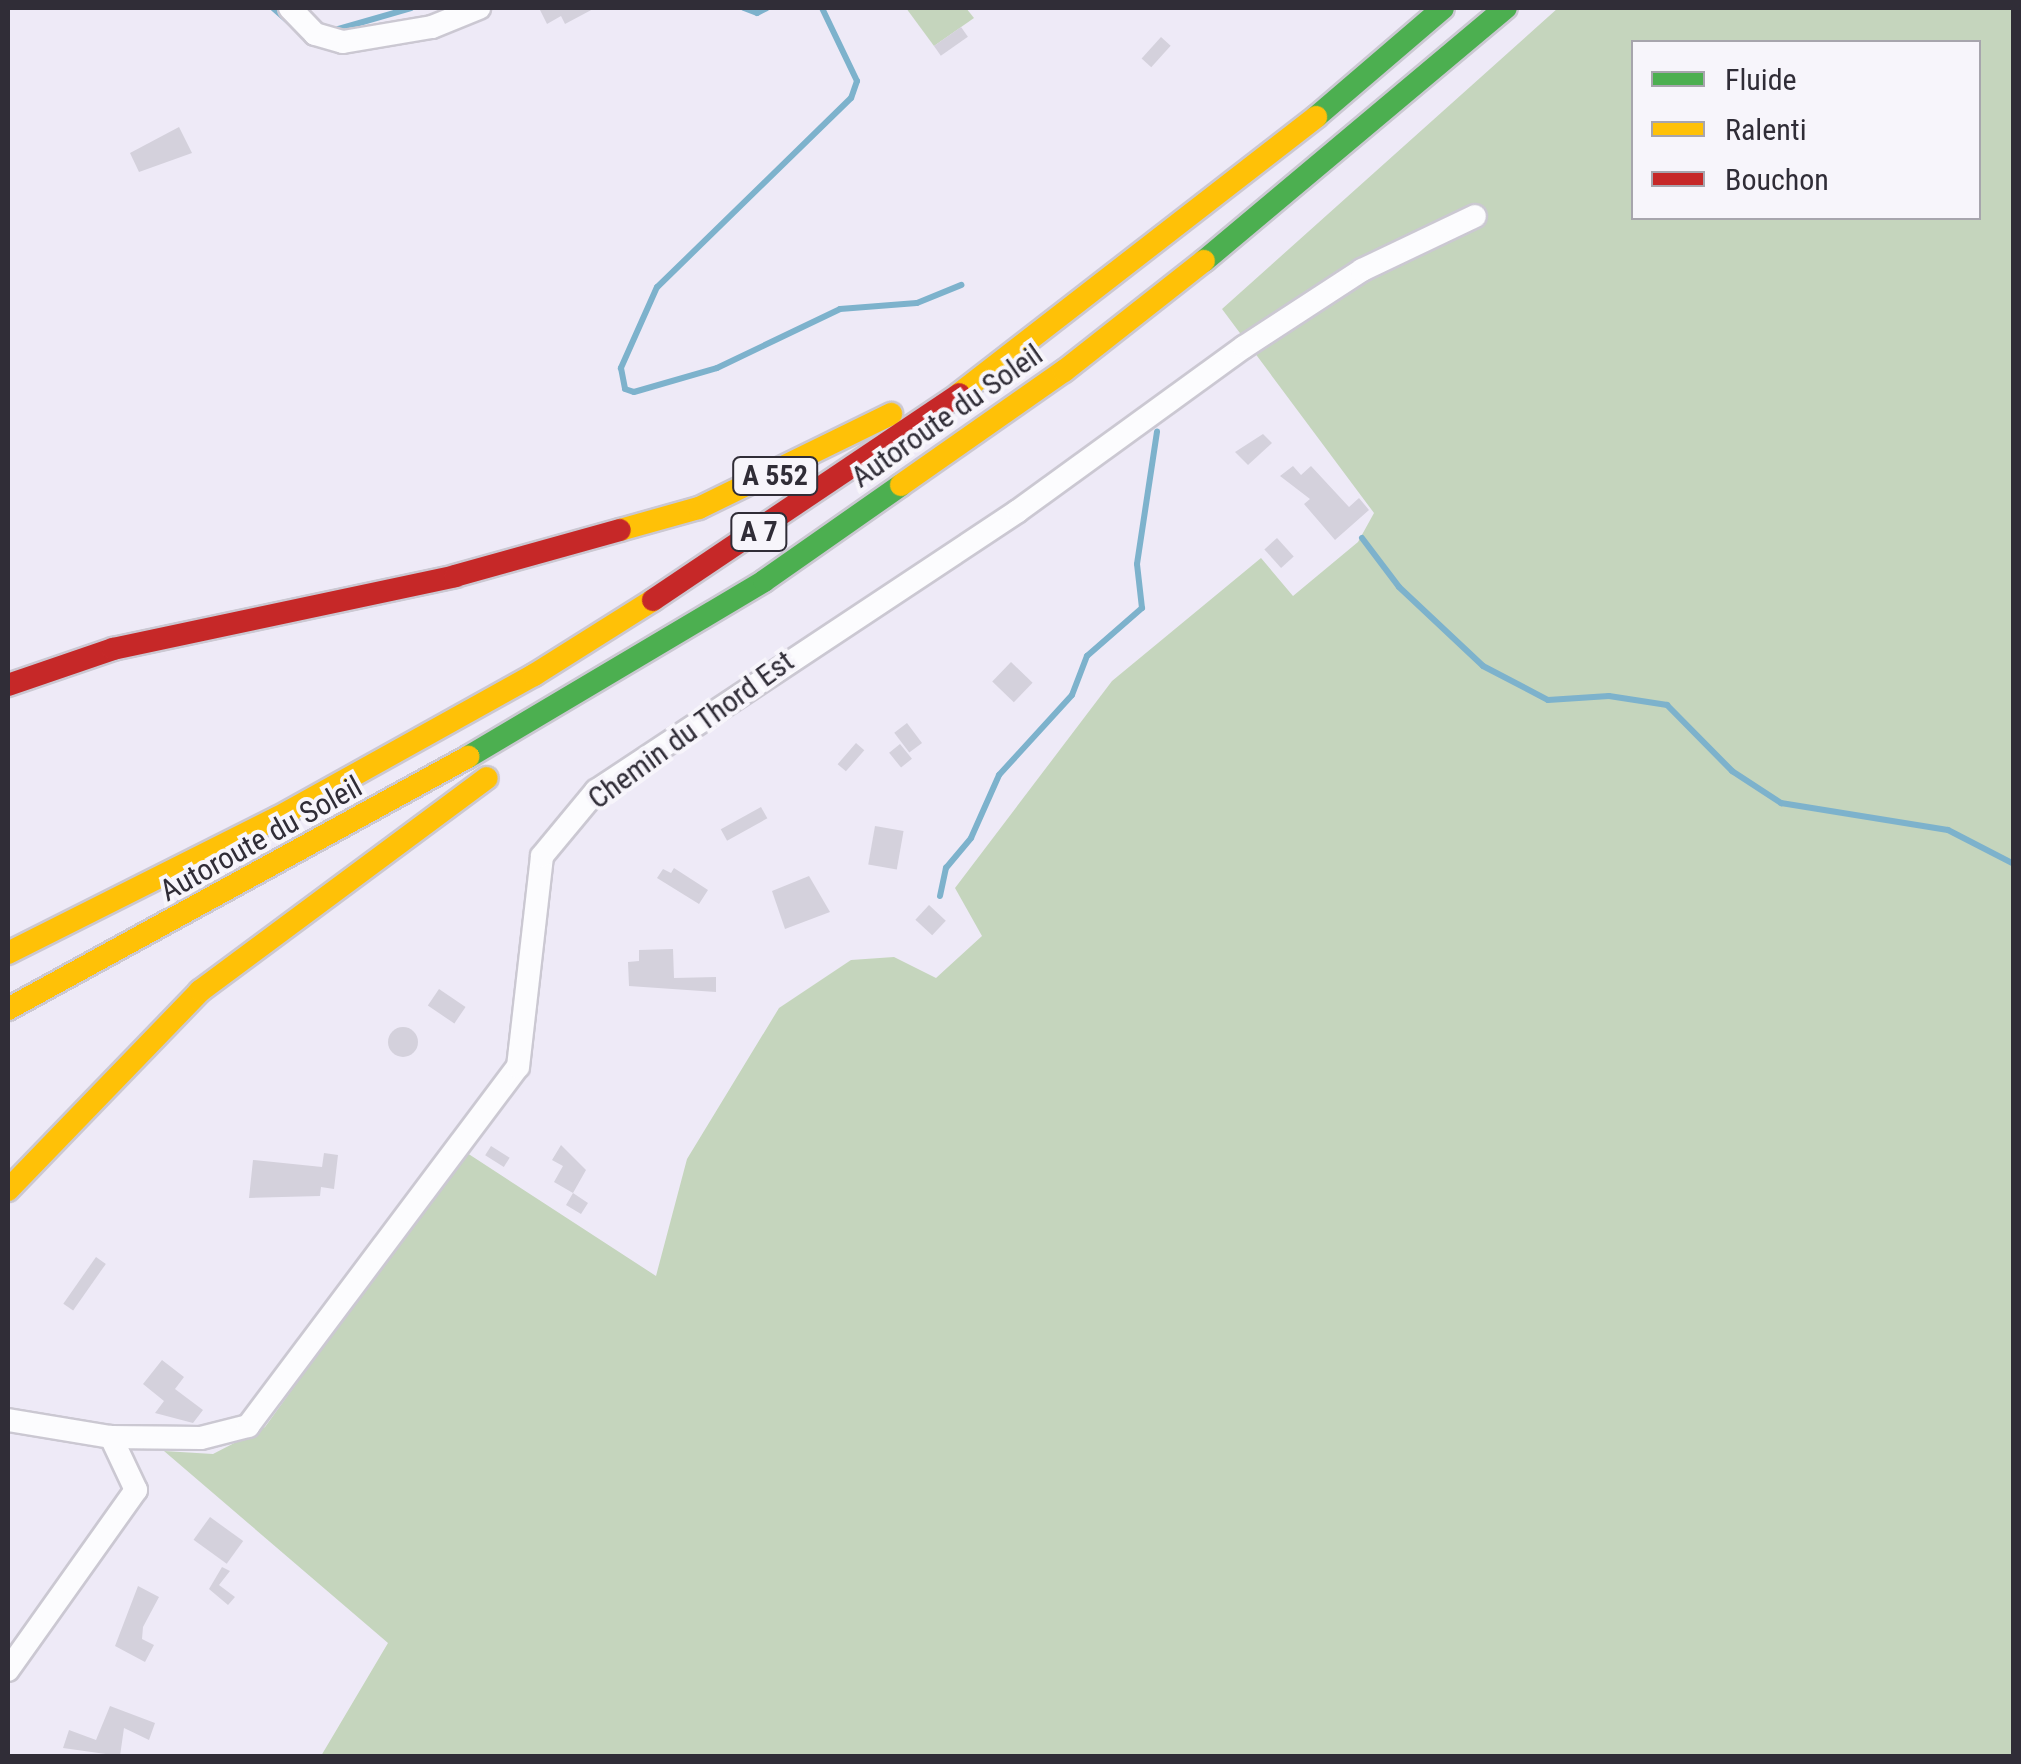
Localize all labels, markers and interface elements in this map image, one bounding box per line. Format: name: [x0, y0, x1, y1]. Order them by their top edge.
legend: [1631, 40, 1981, 220]
text: Fluide: [1725, 62, 1797, 97]
text: Ralenti: [1725, 112, 1807, 147]
text: Bouchon: [1725, 162, 1829, 197]
street label: Autoroute du Soleil: [844, 337, 1050, 495]
road number: A 552: [730, 453, 820, 499]
road number: A 7: [729, 509, 789, 555]
street label: Chemin du Thord Est: [581, 643, 801, 817]
street label: Autoroute du Soleil: [154, 769, 368, 909]

